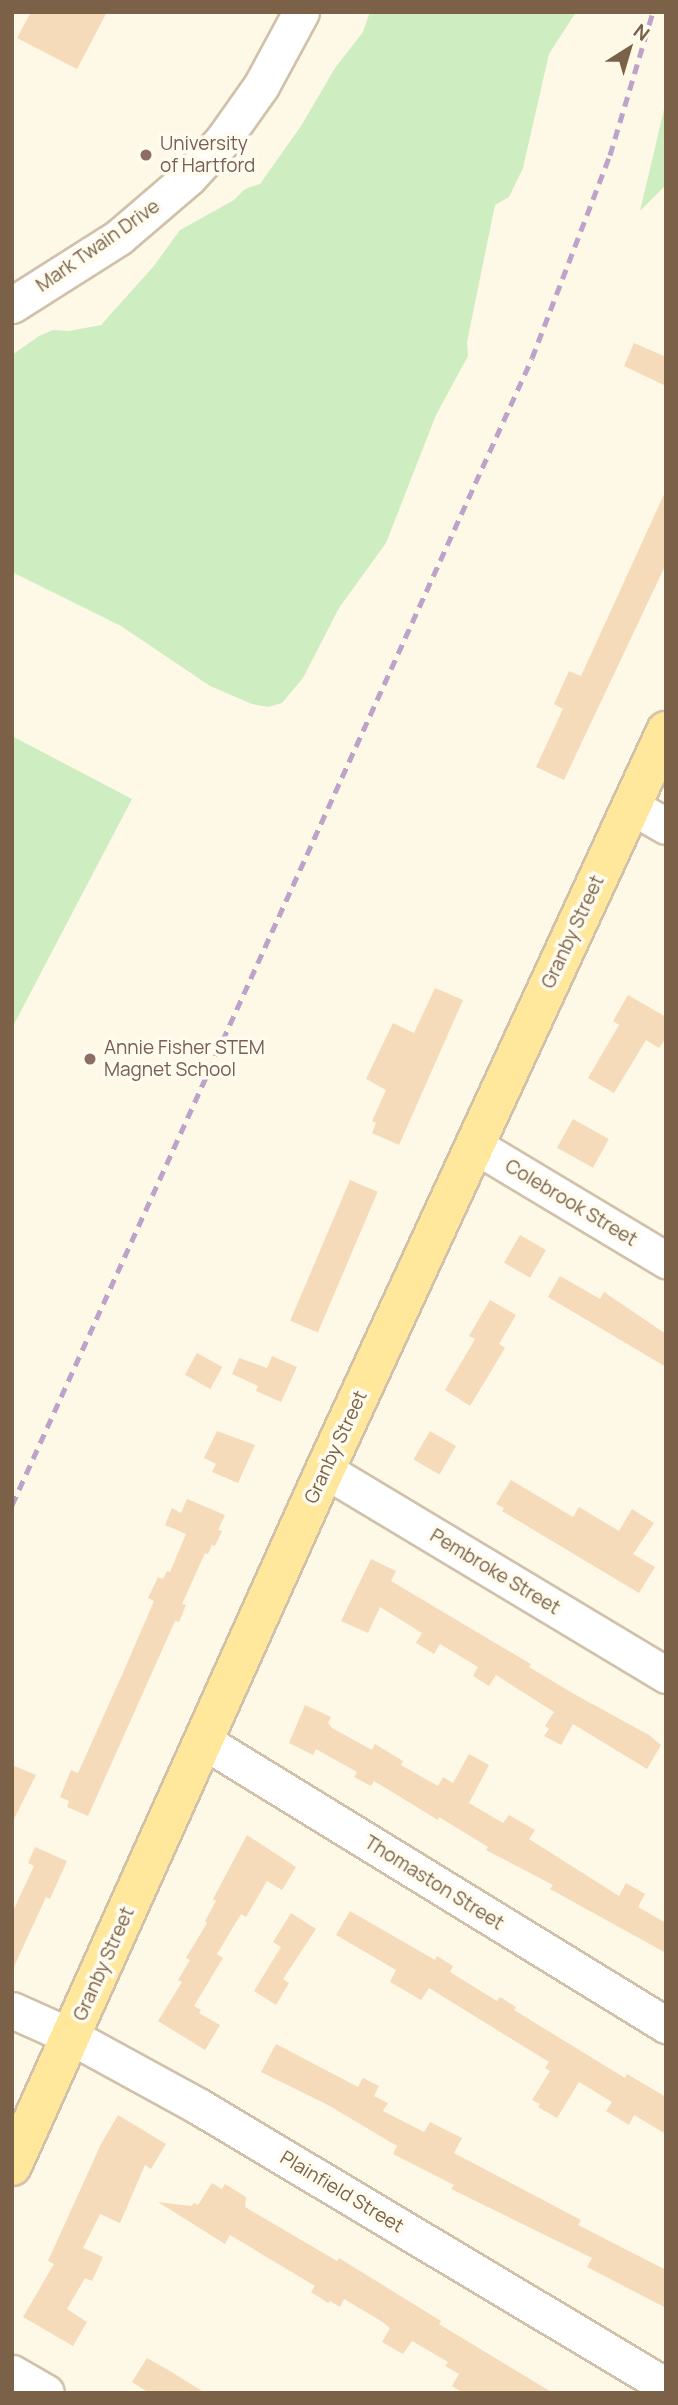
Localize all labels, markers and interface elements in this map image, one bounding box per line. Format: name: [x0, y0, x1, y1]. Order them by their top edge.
north arrow: [594, 14, 664, 84]
text: N: [628, 18, 655, 47]
place label: University of Hartford: [160, 133, 255, 177]
marker: University of Hartford: [138, 147, 154, 163]
street label: Mark Twain Drive: [32, 195, 164, 297]
street label: Granby Street: [537, 872, 609, 992]
place label: Annie Fisher STEM Magnet School: [104, 1037, 265, 1081]
marker: Annie Fisher STEM Magnet School: [82, 1051, 98, 1067]
street label: Colebrook Street: [501, 1155, 641, 1251]
street label: Granby Street: [300, 1387, 372, 1507]
street label: Pembroke Street: [426, 1524, 564, 1620]
street label: Thomaston Street: [360, 1831, 508, 1935]
street label: Granby Street: [69, 1904, 139, 2024]
street label: Plainfield Street: [276, 2146, 408, 2238]

